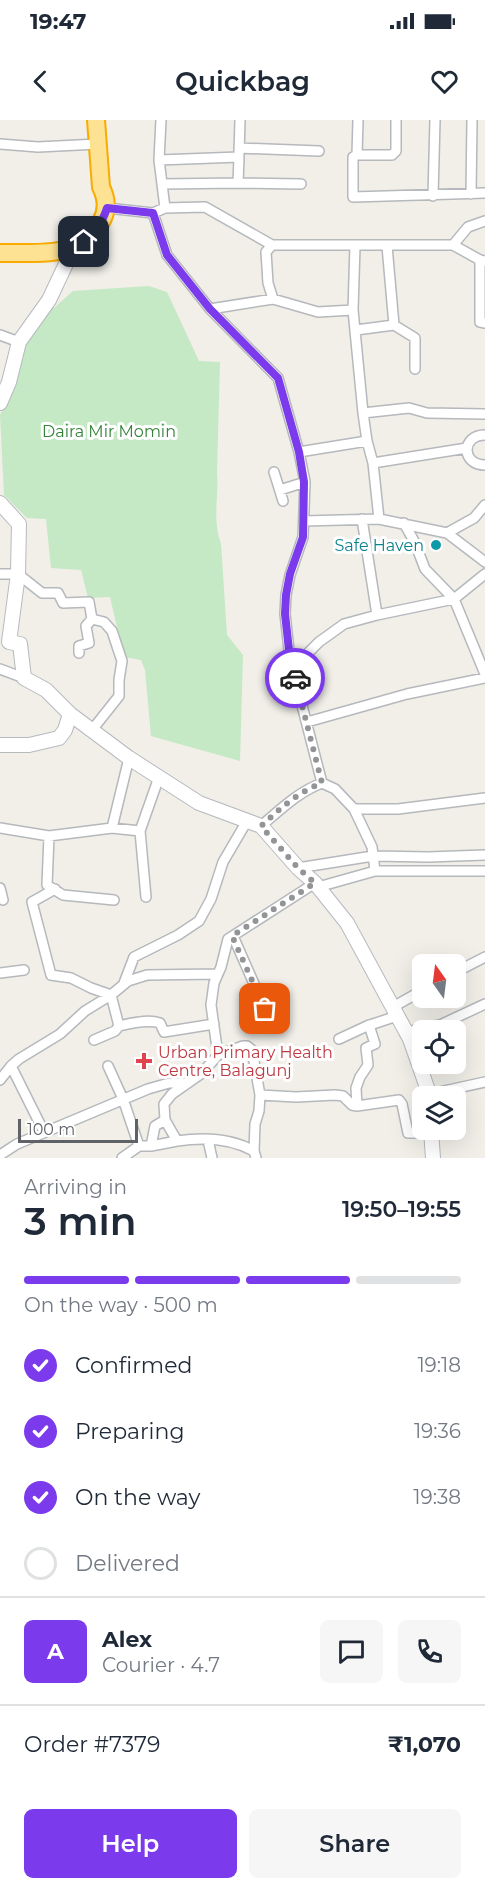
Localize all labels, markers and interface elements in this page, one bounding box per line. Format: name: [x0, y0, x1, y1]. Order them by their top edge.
text: 19:47: [30, 8, 86, 35]
icon: back: [24, 65, 57, 98]
text: Quickbag: [175, 65, 310, 98]
icon: heart: [428, 65, 461, 98]
pin: [58, 216, 109, 267]
icon: home: [67, 225, 100, 258]
park label: Daira Mir Momin: [42, 422, 176, 441]
place label: Safe Haven: [334, 536, 424, 555]
marker: Safe Haven: [429, 538, 443, 552]
courier: [265, 648, 325, 708]
icon: car: [279, 662, 312, 695]
north arrow: [412, 954, 466, 1008]
map controls: [412, 954, 466, 1140]
pin: [239, 983, 290, 1034]
icon: bag: [248, 992, 281, 1025]
button: locate: [412, 1020, 466, 1074]
place label: Urban Primary Health Centre, Balagunj: [158, 1043, 333, 1080]
marker: Urban Primary Health Centre, Balagunj: [135, 1052, 153, 1070]
button: layers: [412, 1086, 466, 1140]
scale bar: [18, 1116, 138, 1144]
text: 100 m: [27, 1120, 75, 1139]
text: Arriving in: [24, 1175, 127, 1199]
text: 19:50–19:55: [342, 1196, 461, 1223]
text: 3 min: [24, 1197, 137, 1245]
text: On the way · 500 m: [24, 1293, 218, 1317]
icon: check: [24, 1349, 57, 1382]
text: Confirmed: [75, 1352, 192, 1379]
text: 19:18: [417, 1353, 461, 1377]
icon: check: [24, 1415, 57, 1448]
text: Preparing: [75, 1418, 184, 1445]
text: 19:36: [414, 1419, 461, 1443]
icon: check: [24, 1481, 57, 1514]
text: On the way: [75, 1484, 200, 1511]
text: 19:38: [413, 1485, 461, 1509]
text: Delivered: [75, 1550, 180, 1577]
button: chat: [320, 1620, 383, 1683]
button: phone: [398, 1620, 461, 1683]
text: Alex: [102, 1626, 152, 1653]
text: A: [47, 1638, 64, 1665]
text: Courier · 4.7: [102, 1653, 220, 1677]
text: Order #7379: [24, 1731, 160, 1758]
text: ₹1,070: [388, 1731, 461, 1758]
button: Help: [24, 1809, 237, 1878]
button: Share: [249, 1809, 461, 1878]

